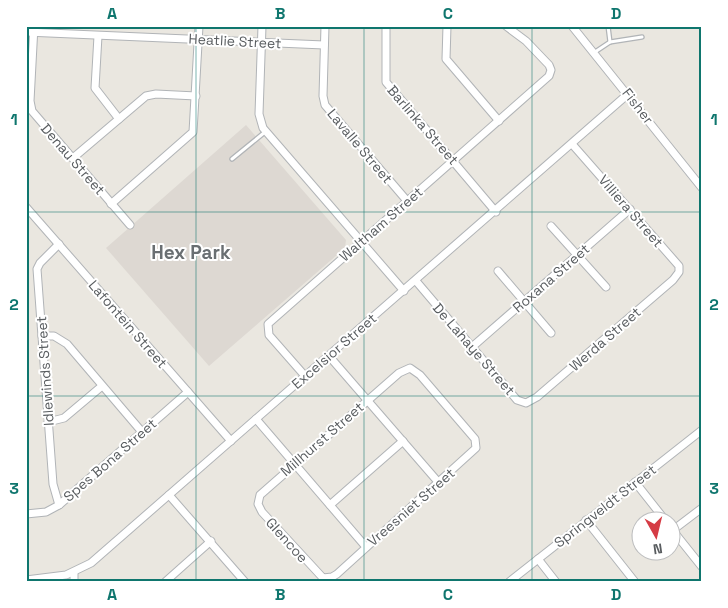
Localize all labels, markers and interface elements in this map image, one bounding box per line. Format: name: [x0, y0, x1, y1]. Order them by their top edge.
text: A: [107, 3, 117, 24]
text: B: [275, 3, 285, 24]
text: C: [443, 3, 453, 24]
text: D: [611, 3, 621, 24]
street label: Heatlie Street: [188, 30, 282, 52]
street label: Barlinka Street: [383, 81, 463, 169]
street label: Fisher: [618, 84, 658, 128]
street label: Lavalle Street: [323, 105, 397, 187]
text: 1: [10, 109, 18, 130]
text: 1: [710, 109, 718, 130]
street label: Denau Street: [37, 120, 109, 198]
street label: Villiera Street: [595, 171, 667, 251]
street label: Waltham Street: [335, 183, 427, 265]
district label: Hex Park: [151, 240, 231, 265]
street label: Roxana Street: [509, 240, 593, 316]
street label: Lafontein Street: [85, 276, 171, 372]
text: 2: [9, 294, 19, 315]
text: 2: [709, 294, 719, 315]
street label: De Lahaye Street: [429, 299, 519, 399]
street label: Werda Street: [566, 303, 644, 375]
street label: Excelsior Street: [288, 309, 380, 393]
street label: Idlewinds Street: [32, 315, 58, 427]
street label: Millhurst Street: [277, 398, 367, 480]
street label: Spes Bona Street: [60, 415, 160, 505]
street label: Springveldt Street: [550, 461, 660, 551]
street label: Vreesniet Street: [363, 464, 459, 550]
text: 3: [9, 478, 19, 499]
text: 3: [709, 478, 719, 499]
north arrow: [630, 510, 680, 560]
street label: Glencoe: [262, 514, 312, 566]
text: N: [652, 539, 664, 558]
text: A: [107, 584, 117, 605]
text: B: [275, 584, 285, 605]
text: C: [443, 584, 453, 605]
text: D: [611, 584, 621, 605]

